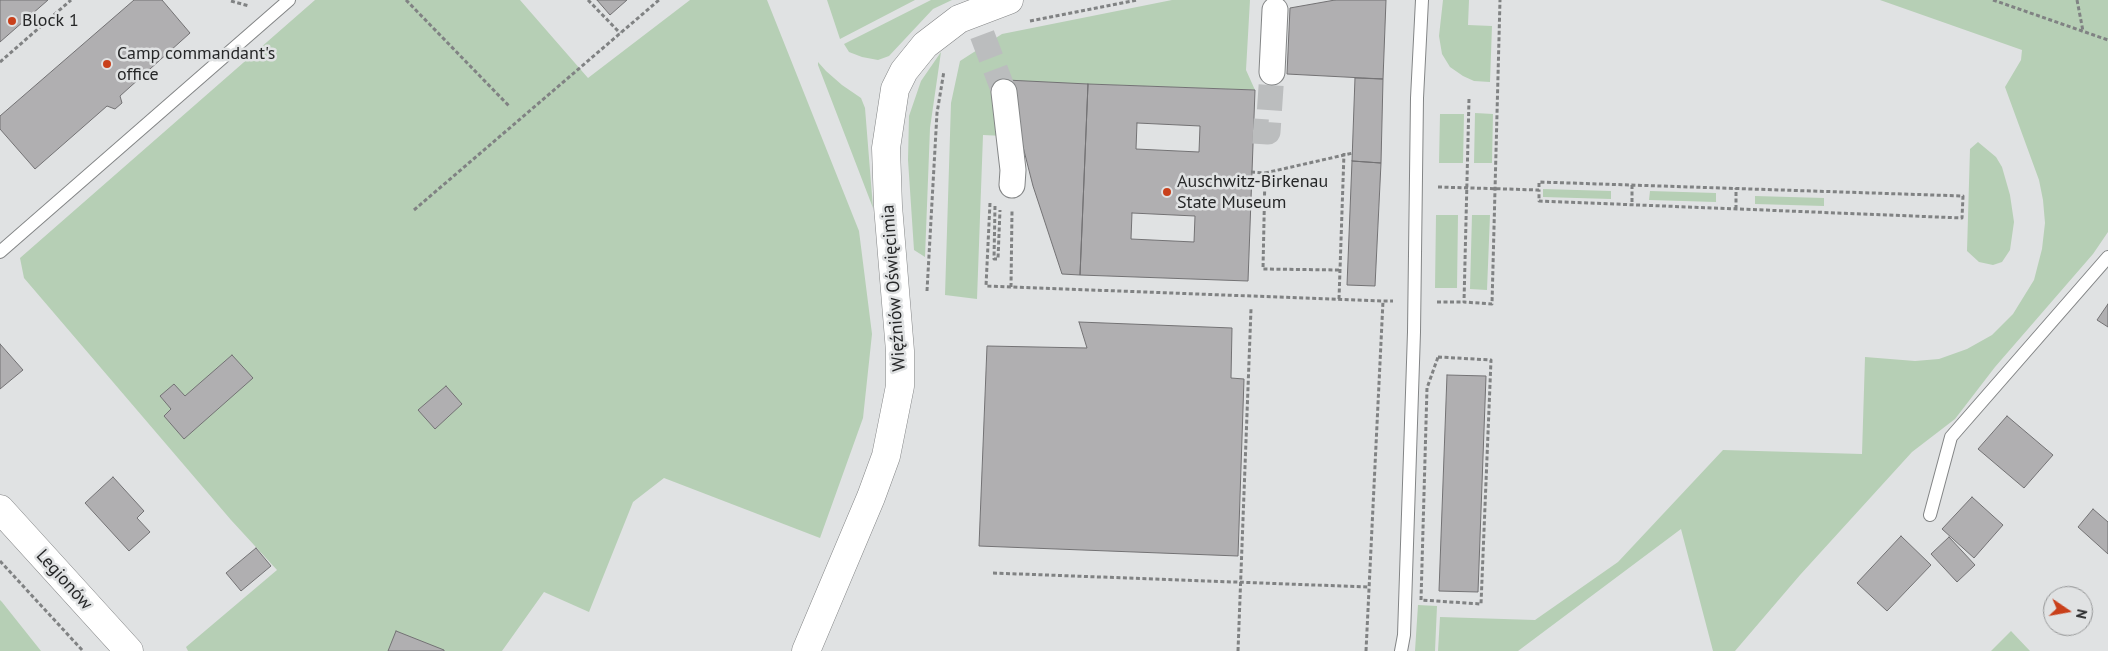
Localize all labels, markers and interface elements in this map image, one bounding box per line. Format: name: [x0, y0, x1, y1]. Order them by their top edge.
place label: Block 1: [22, 10, 79, 32]
marker: Block 1: [6, 15, 18, 27]
place label: Camp commandant's office: [117, 43, 275, 86]
marker: Camp commandant's office: [101, 58, 113, 70]
place label: Auschwitz-Birkenau State Museum: [1177, 171, 1328, 213]
marker: Auschwitz-Birkenau State Museum: [1161, 186, 1173, 198]
street label: Więźniów Oświęcimia: [877, 204, 911, 372]
street label: Legionów: [31, 545, 97, 615]
north arrow: [2043, 586, 2093, 636]
text: N: [2072, 608, 2091, 620]

